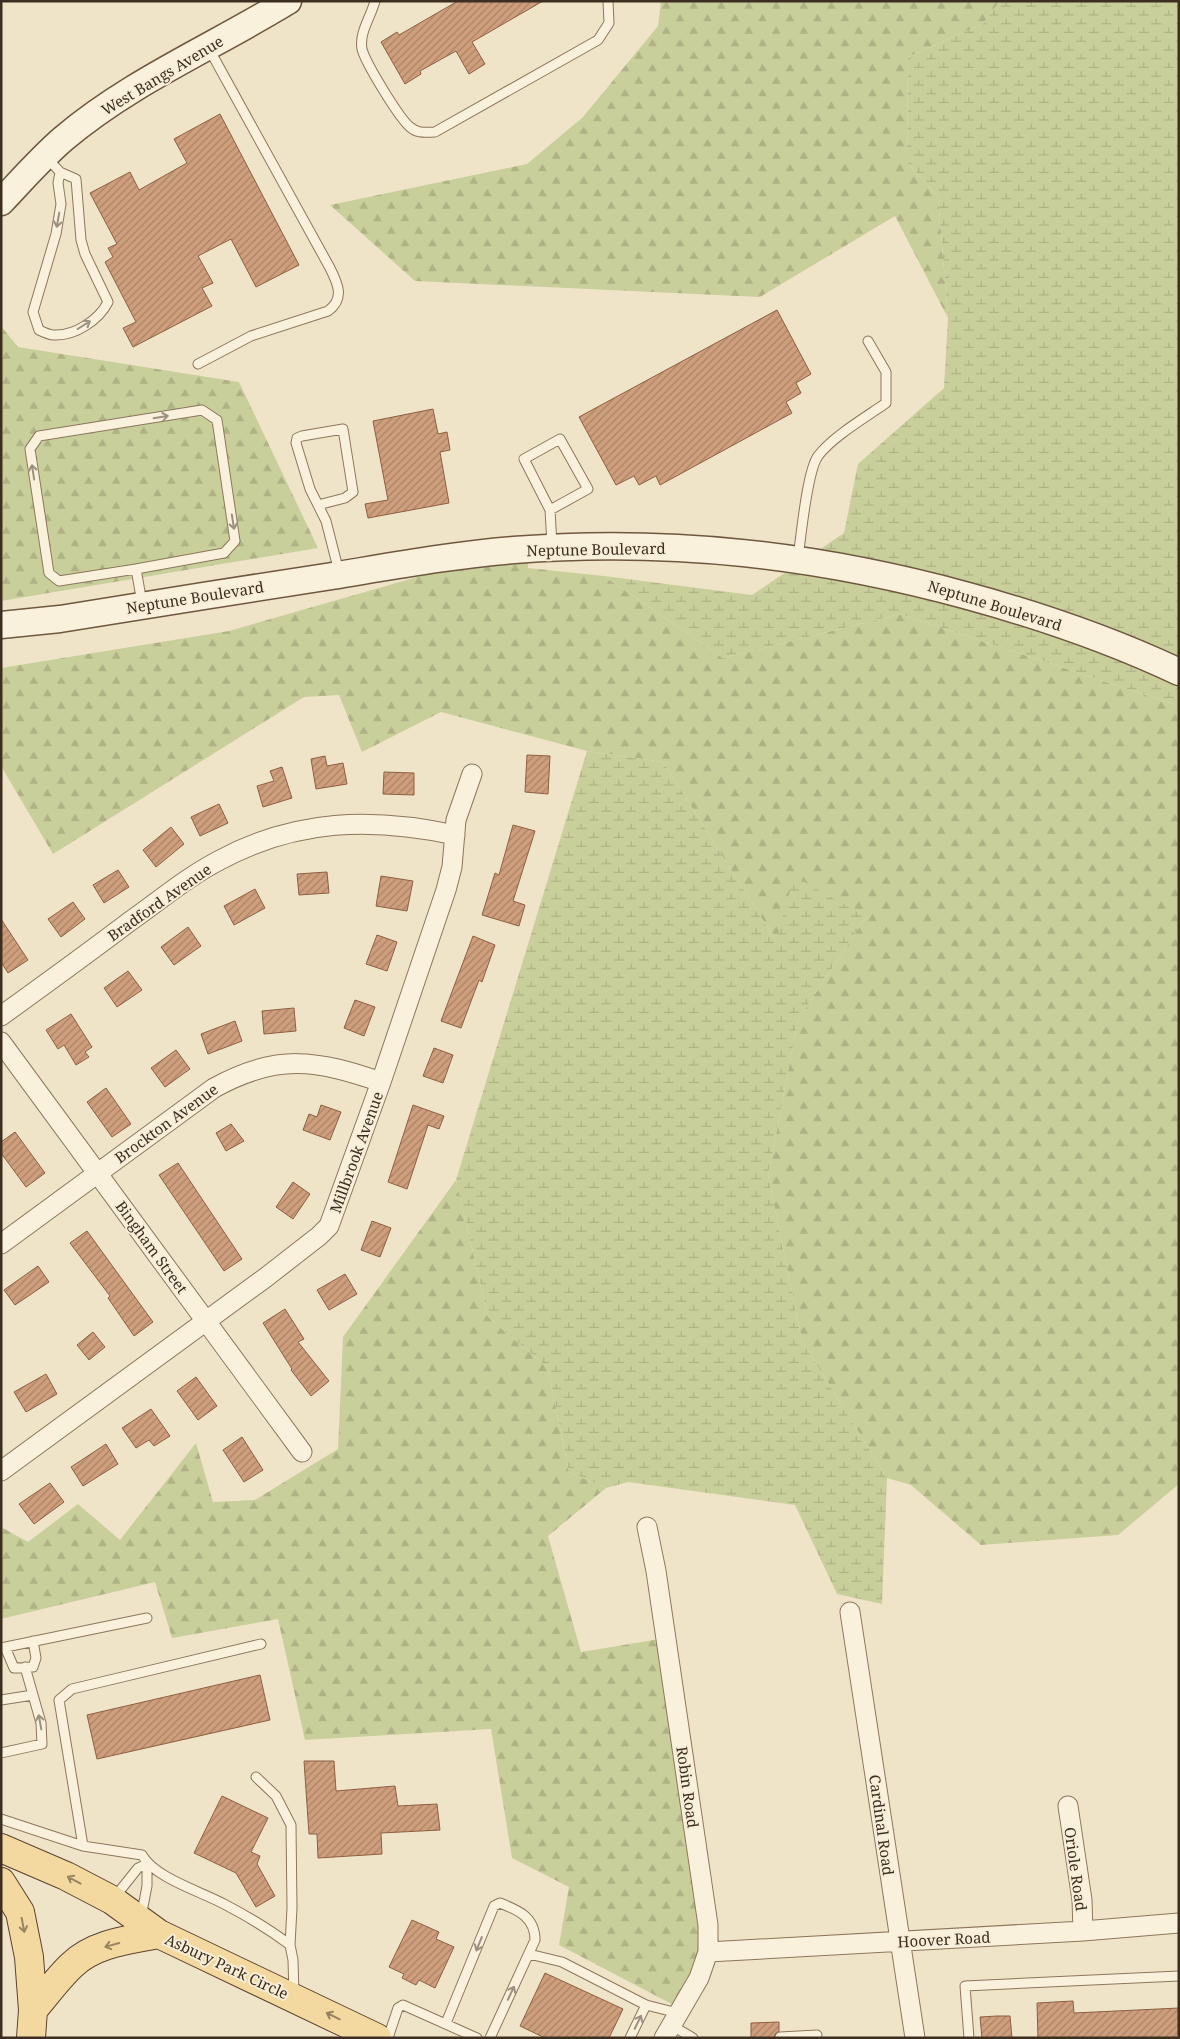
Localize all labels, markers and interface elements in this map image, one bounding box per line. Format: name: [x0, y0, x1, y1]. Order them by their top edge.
street label: West Bangs Avenue: [97, 31, 227, 119]
one-way arrow: [53, 212, 62, 228]
one-way arrow: [77, 320, 91, 330]
one-way arrow: [153, 411, 169, 421]
one-way arrow: [28, 464, 38, 480]
one-way arrow: [228, 513, 238, 529]
street label: Neptune Boulevard: [526, 538, 666, 560]
street label: Neptune Boulevard: [926, 575, 1064, 635]
street label: Neptune Boulevard: [125, 576, 265, 618]
street label: Bradford Avenue: [103, 859, 215, 945]
street label: Brockton Avenue: [110, 1079, 222, 1167]
street label: Millbrook Avenue: [325, 1088, 387, 1216]
street label: Bingham Street: [112, 1197, 192, 1297]
one-way arrow: [34, 1715, 44, 1731]
street label: Robin Road: [672, 1745, 704, 1829]
street label: Cardinal Road: [865, 1773, 899, 1877]
street label: Oriole Road: [1060, 1826, 1092, 1912]
one-way arrow: [66, 1875, 81, 1885]
one-way arrow: [18, 1916, 28, 1932]
street label: Hoover Road: [897, 1927, 991, 1951]
street label: Asbury Park Circle: [162, 1929, 292, 2003]
one-way arrow: [473, 1936, 483, 1951]
one-way arrow: [104, 1940, 120, 1950]
one-way arrow: [506, 1986, 516, 2001]
one-way arrow: [326, 2011, 341, 2020]
one-way arrow: [633, 2014, 643, 2029]

